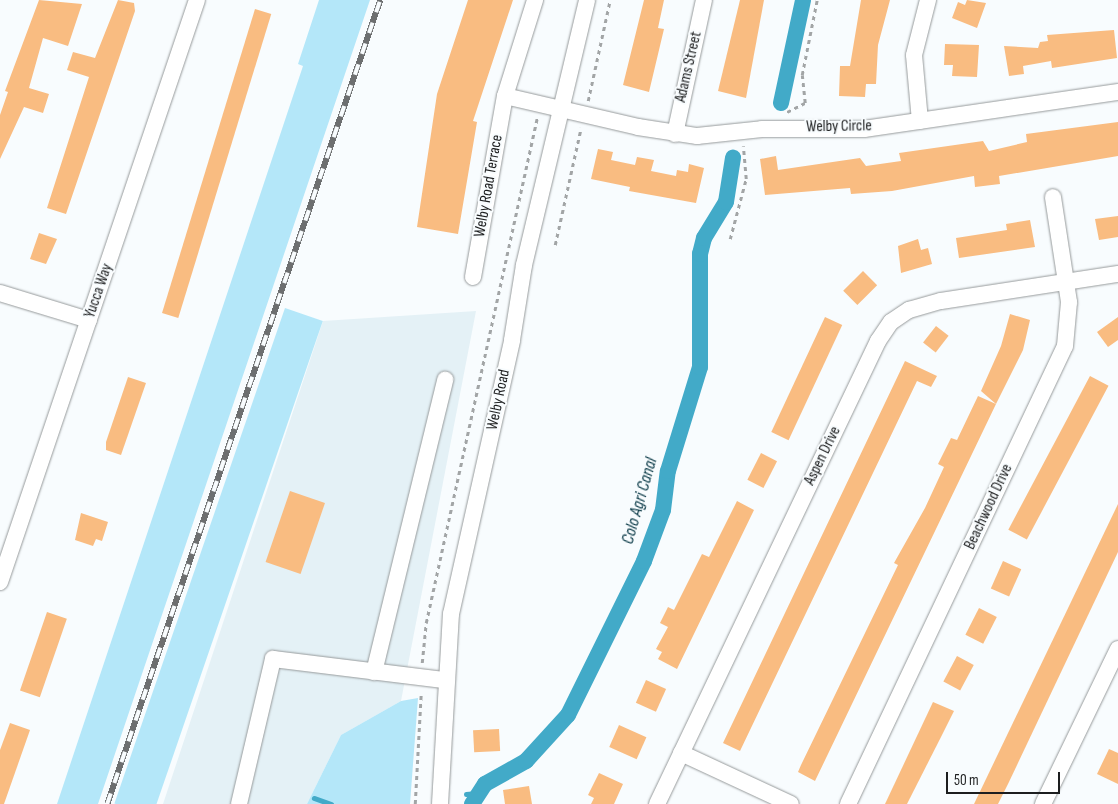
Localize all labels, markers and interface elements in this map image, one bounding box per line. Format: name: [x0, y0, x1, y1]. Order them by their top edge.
street label: Adams Street: [672, 30, 706, 104]
street label: Welby Circle: [806, 117, 872, 137]
street label: Welby Road Terrace: [471, 133, 507, 239]
street label: Yucca Way: [81, 261, 117, 321]
street label: Welby Road: [483, 368, 515, 432]
street label: Aspen Drive: [801, 423, 845, 489]
water label: Colo Agri Canal: [617, 455, 663, 547]
street label: Beachwood Drive: [961, 461, 1017, 553]
scale bar: [948, 762, 1062, 794]
text: 50 m: [954, 771, 979, 790]

